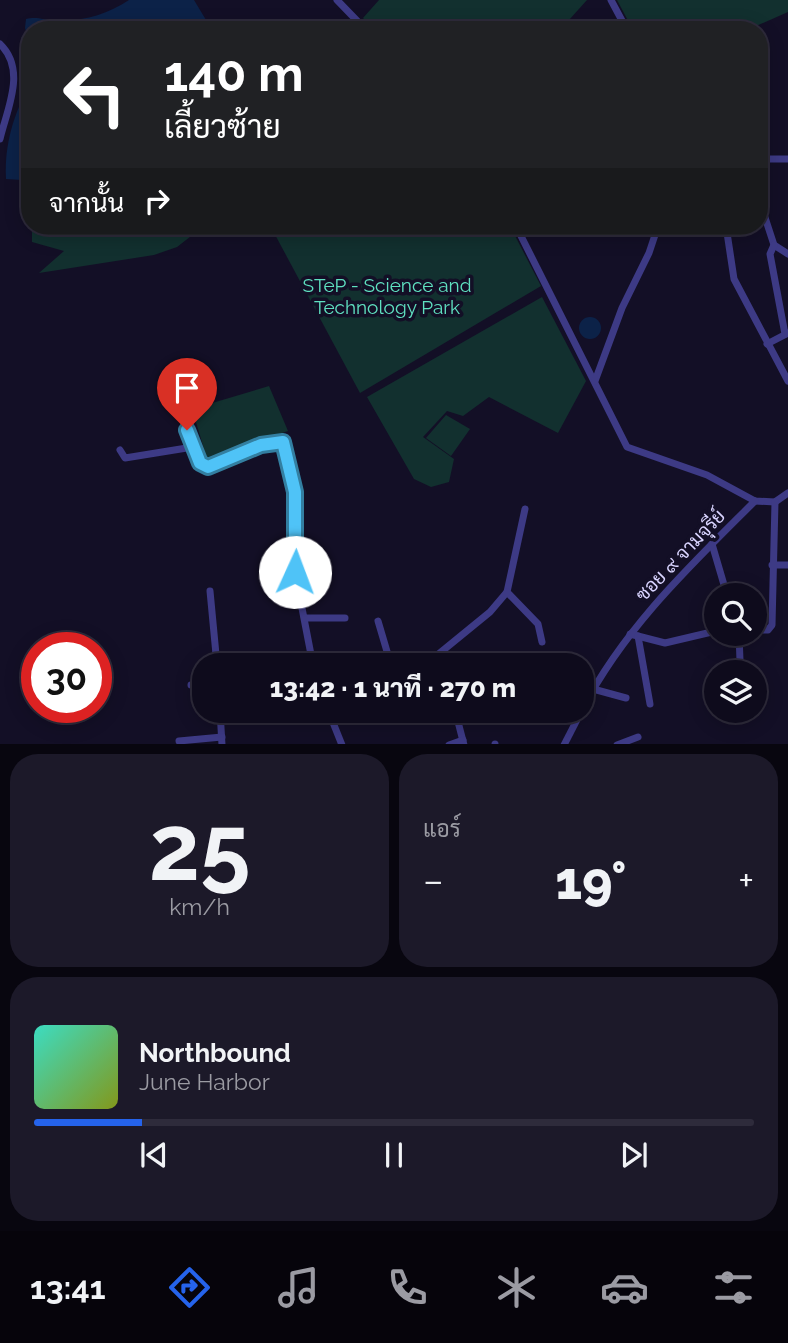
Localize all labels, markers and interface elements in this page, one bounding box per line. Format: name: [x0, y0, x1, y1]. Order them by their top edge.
text: 140 m: [164, 45, 304, 102]
icon: left: [49, 49, 140, 140]
text: เลี้ยวซ้าย: [164, 108, 281, 145]
icon: right: [138, 182, 176, 220]
text: จากนั้น: [49, 188, 124, 218]
park label: STeP - Science and Technology Park: [303, 274, 471, 318]
pin: [157, 358, 217, 430]
icon: arrive: [168, 369, 206, 407]
street label: ซอย ๙ จามจุรีย์: [630, 504, 731, 607]
position arrow: [258, 535, 332, 609]
map controls: [704, 583, 767, 723]
button: search: [704, 583, 767, 646]
speed limit sign: 30: [21, 632, 112, 723]
button: layers: [704, 660, 767, 723]
text: 13:42 · 1 นาที · 270 m: [270, 673, 516, 703]
text: 25: [149, 794, 250, 901]
text: แอร์: [423, 815, 461, 842]
text: 19°: [555, 850, 627, 911]
text: −: [423, 858, 443, 903]
text: +: [738, 858, 754, 903]
text: km/h: [169, 893, 230, 920]
text: Northbound: [139, 1038, 291, 1068]
text: June Harbor: [139, 1068, 270, 1095]
icon: previous: [135, 1136, 173, 1174]
icon: pause: [375, 1136, 413, 1174]
icon: next: [615, 1136, 653, 1174]
icon: directions: [165, 1263, 214, 1312]
icon: music: [274, 1263, 323, 1312]
icon: phone: [383, 1263, 432, 1312]
icon: climate: [492, 1263, 541, 1312]
icon: car: [600, 1263, 649, 1312]
icon: filters: [709, 1263, 758, 1312]
text: 13:41: [30, 1269, 106, 1306]

